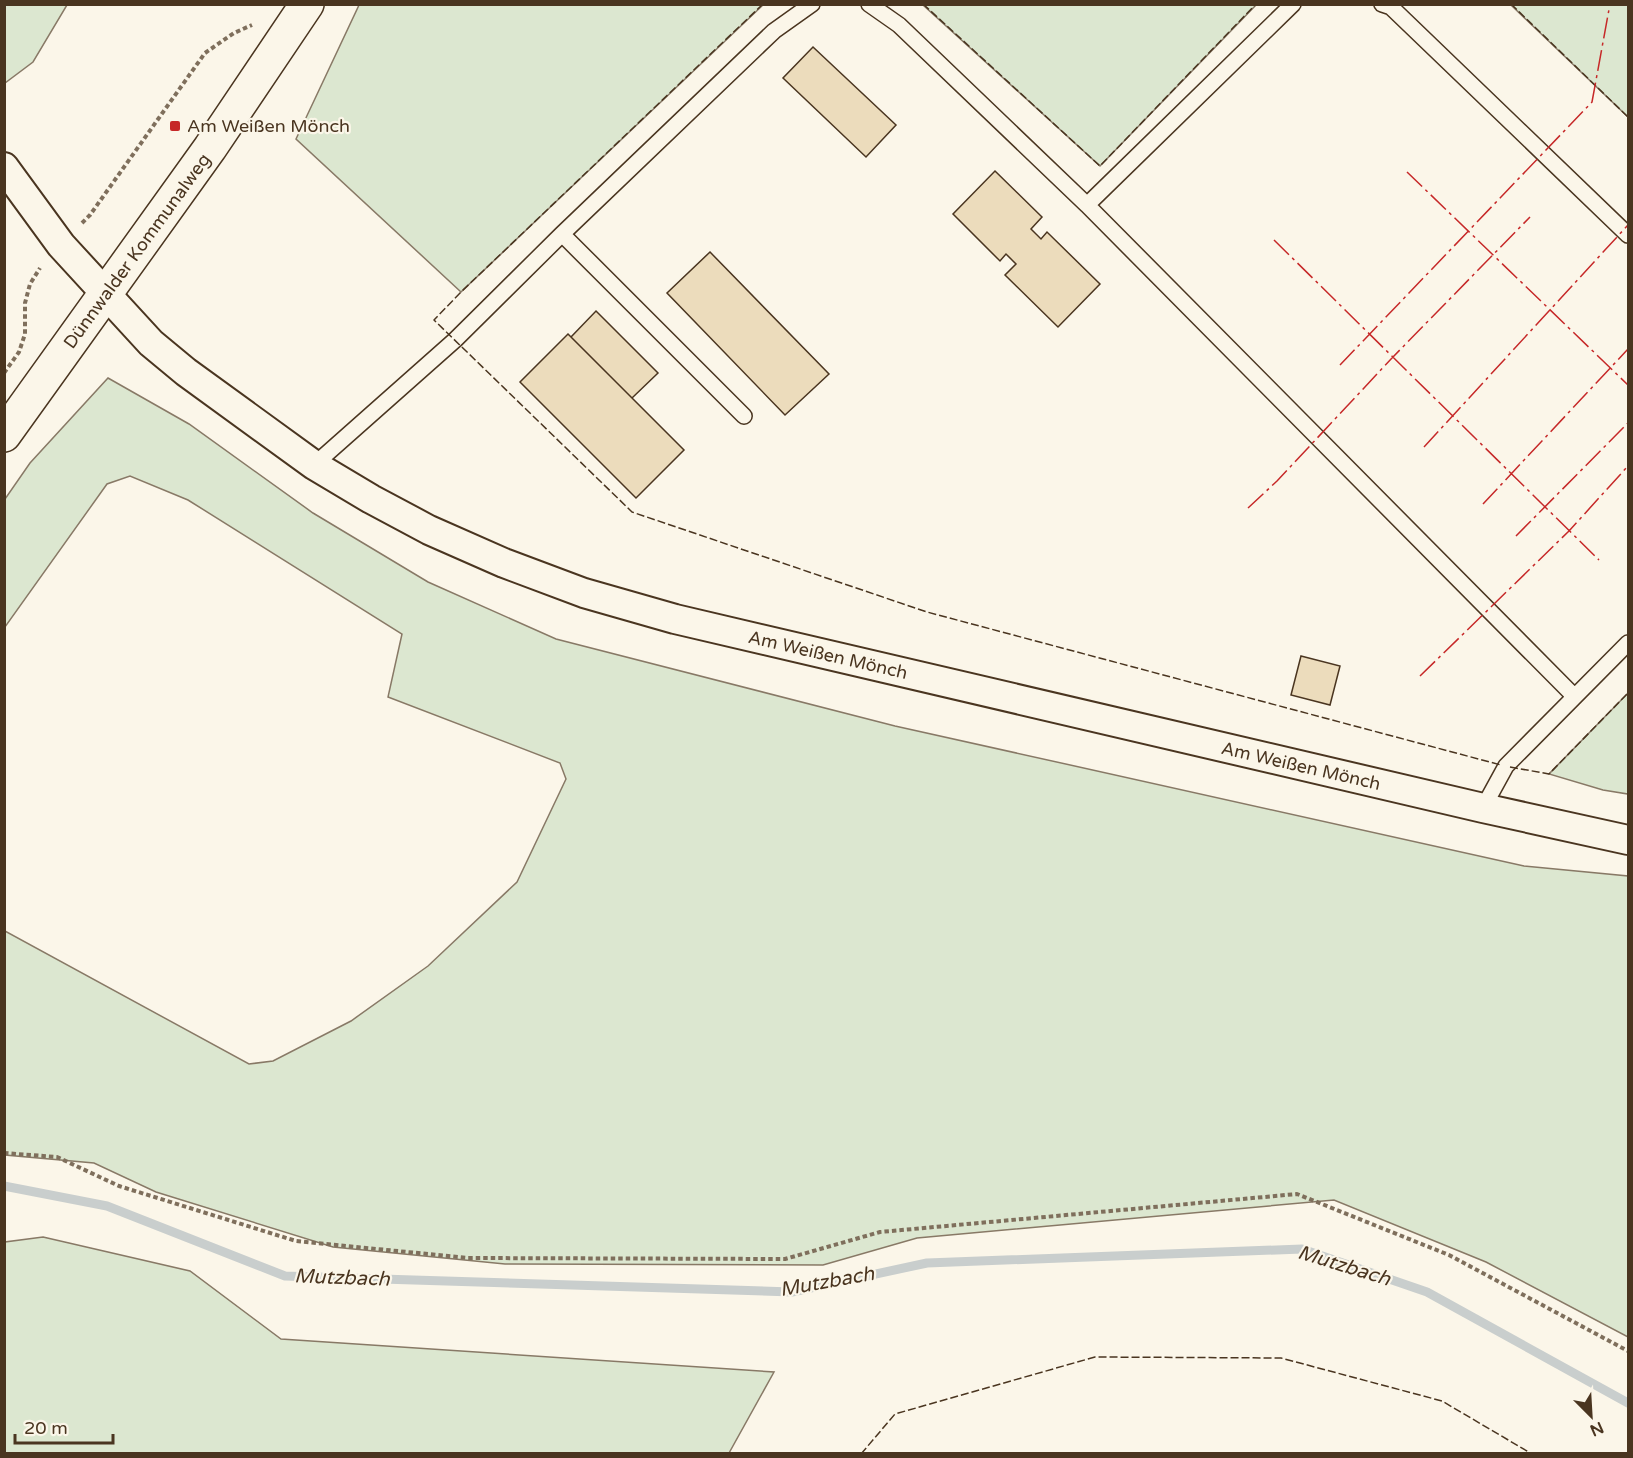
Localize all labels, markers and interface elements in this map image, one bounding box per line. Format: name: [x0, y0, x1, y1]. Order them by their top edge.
place label: Am Weißen Mönch: [187, 115, 350, 137]
marker: Am Weißen Mönch: [168, 119, 182, 133]
street label: Dünnwalder Kommunalweg: [59, 149, 215, 353]
street label: Am Weißen Mönch: [746, 626, 910, 684]
street label: Am Weißen Mönch: [1219, 737, 1383, 795]
water label: Mutzbach: [1295, 1241, 1394, 1292]
water label: Mutzbach: [778, 1262, 877, 1302]
water label: Mutzbach: [294, 1264, 391, 1292]
north arrow: [1561, 1386, 1621, 1446]
scale bar: [15, 1407, 112, 1445]
text: 20 m: [24, 1417, 68, 1439]
text: N: [1587, 1417, 1607, 1441]

